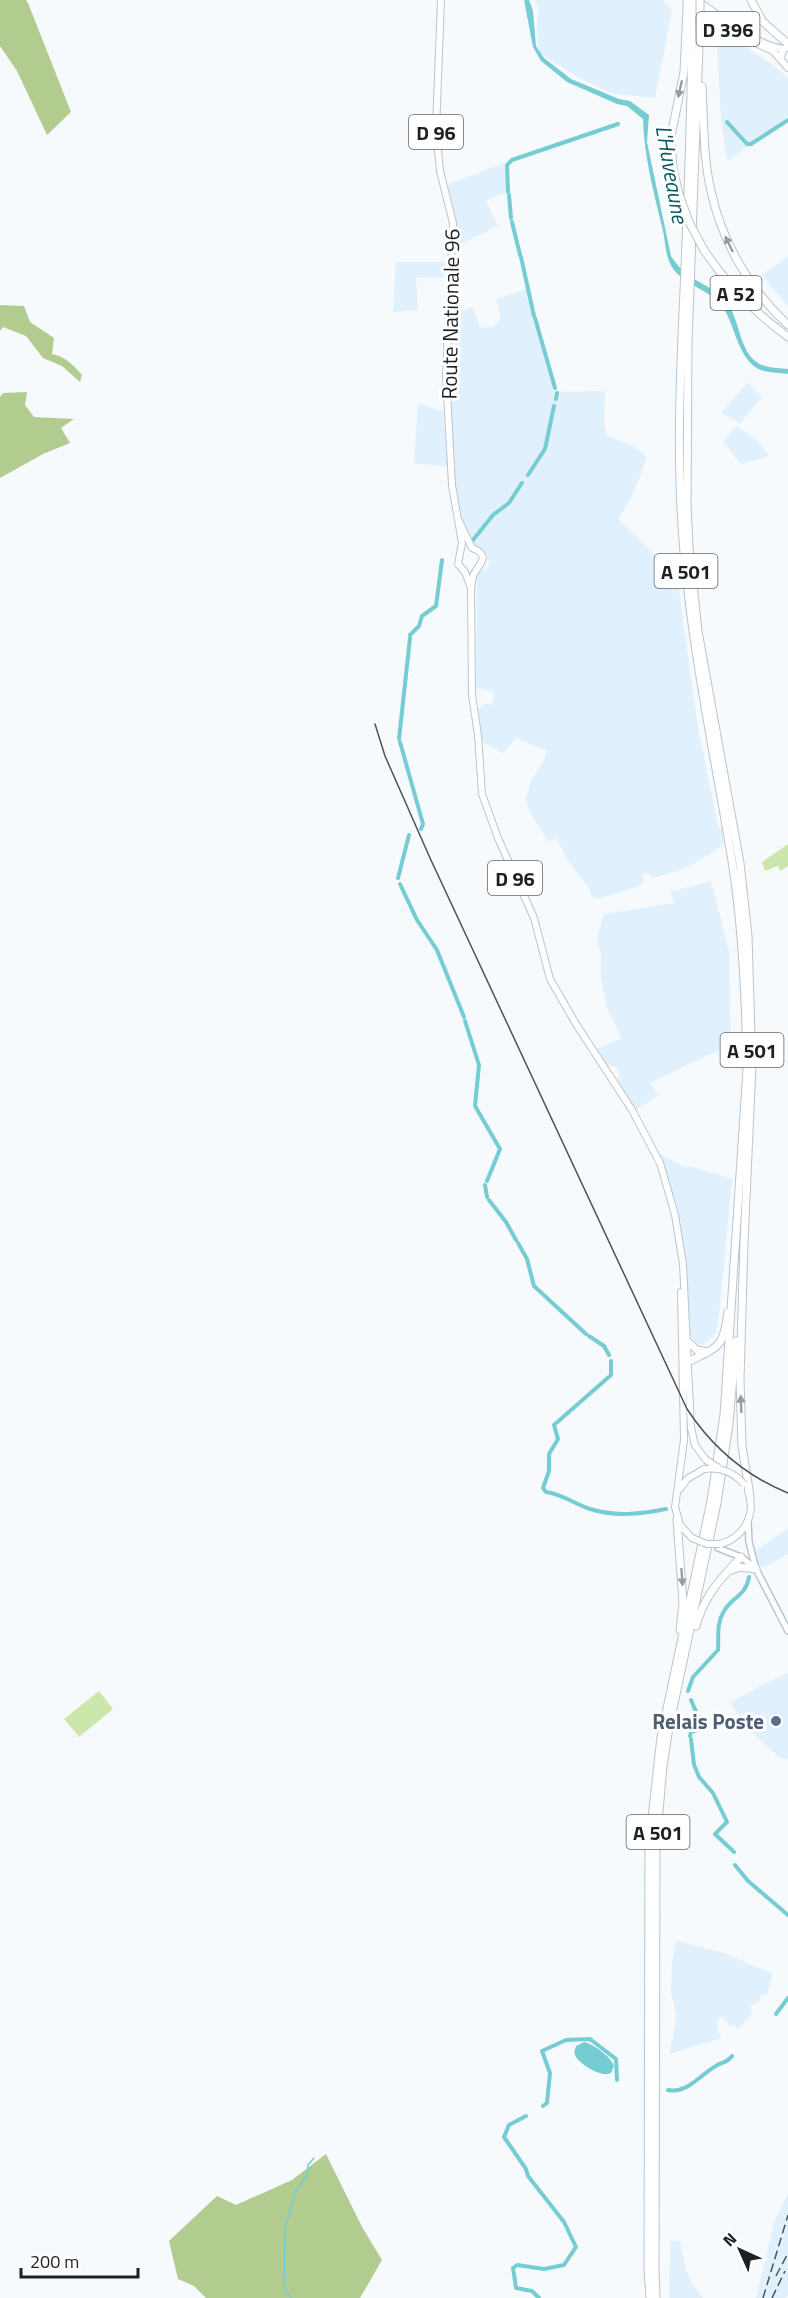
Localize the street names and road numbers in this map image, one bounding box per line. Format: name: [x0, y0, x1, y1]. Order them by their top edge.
road number: D 396: [696, 12, 760, 46]
road number: D 96: [409, 115, 463, 149]
street label: Route Nationale 96: [433, 228, 467, 400]
road number: A 52: [710, 276, 762, 310]
road number: A 501: [654, 554, 718, 588]
road number: D 96: [488, 861, 542, 895]
road number: A 501: [720, 1033, 783, 1067]
road number: A 501: [626, 1815, 690, 1849]

